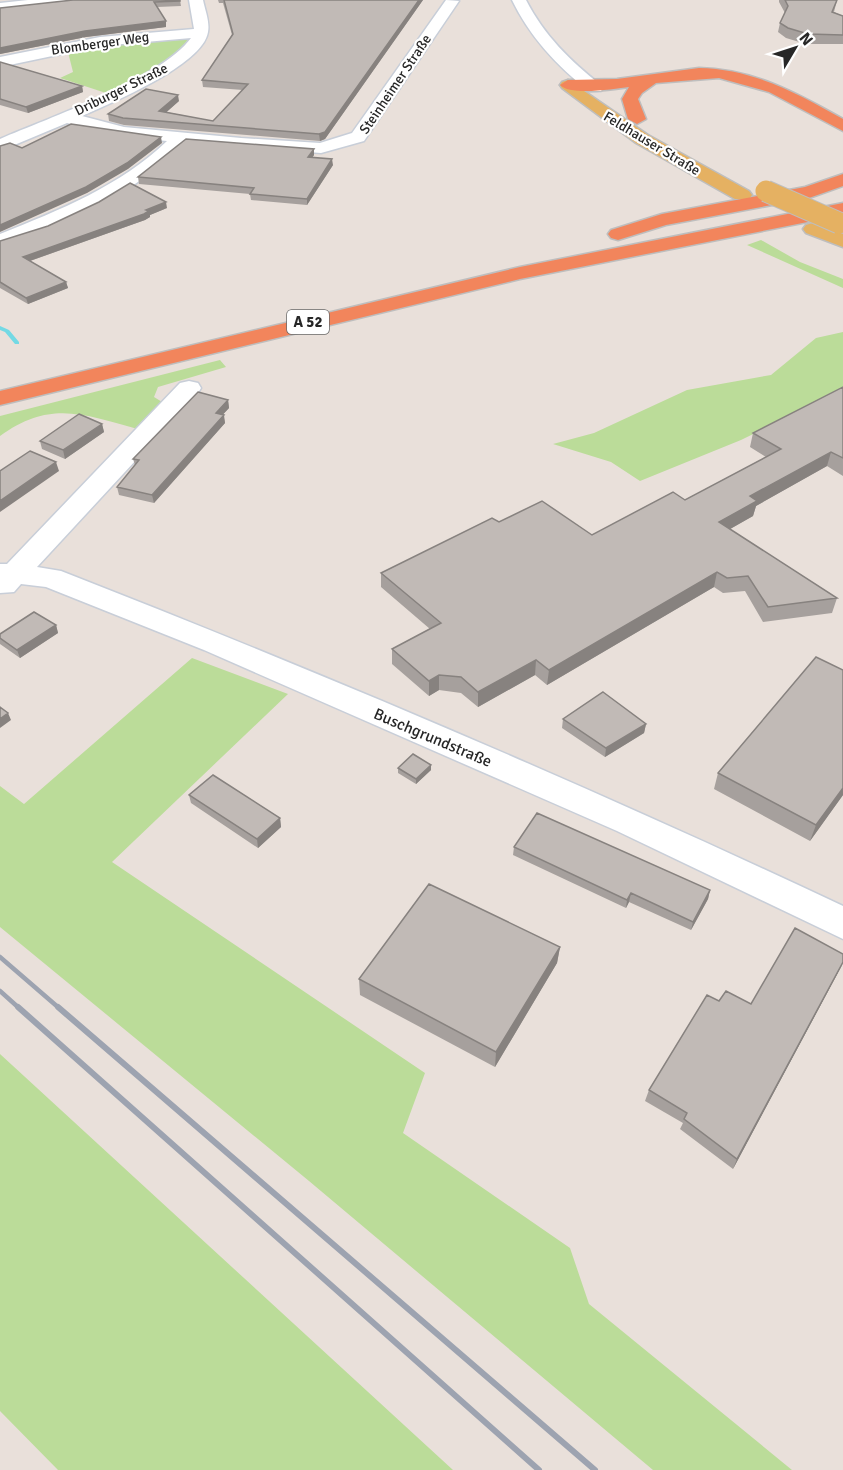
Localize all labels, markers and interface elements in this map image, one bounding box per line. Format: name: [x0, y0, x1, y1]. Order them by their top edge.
north arrow: [765, 18, 825, 78]
street label: Blomberger Weg: [50, 28, 150, 59]
text: N: [795, 29, 817, 50]
street label: Steinheimer Straße: [356, 31, 435, 137]
street label: Driburger Straße: [72, 60, 171, 119]
street label: Feldhauser Straße: [600, 108, 703, 179]
road number: A 52: [287, 310, 329, 334]
street label: Buschgrundstraße: [370, 704, 495, 772]

